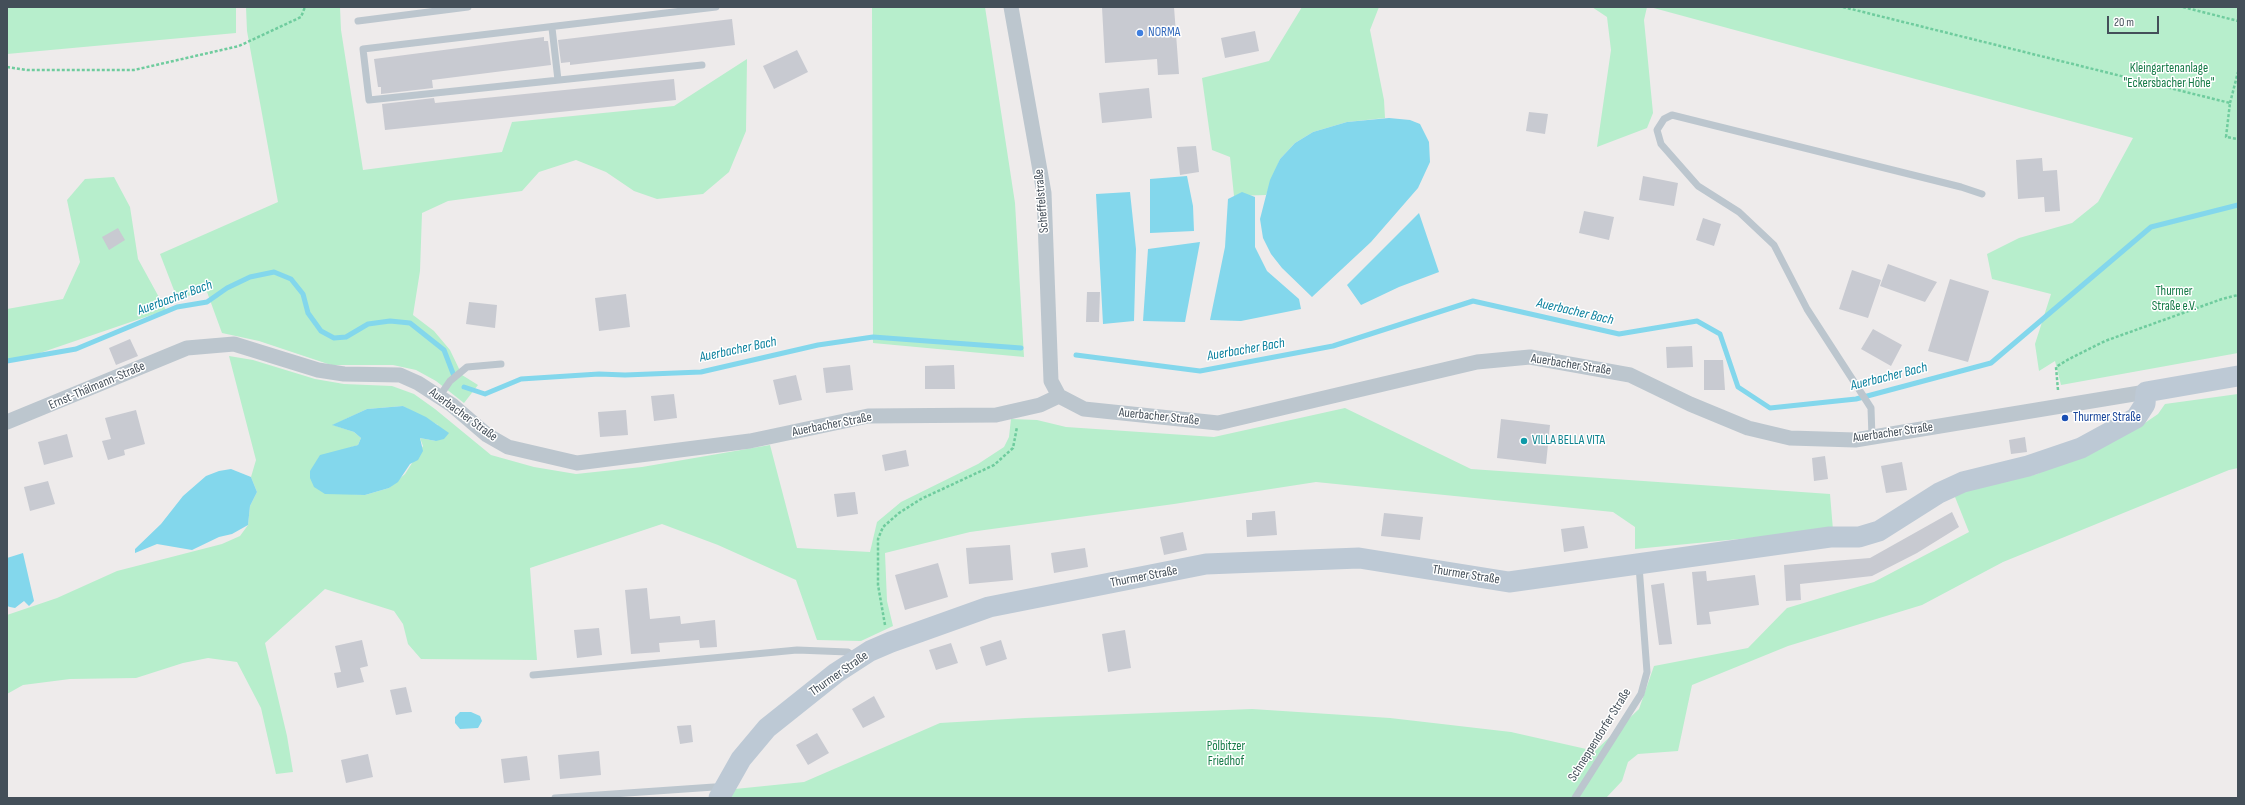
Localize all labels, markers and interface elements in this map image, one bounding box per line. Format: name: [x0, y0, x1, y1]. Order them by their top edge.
scale bar: [2109, 8, 2161, 34]
text: 20 m: [2114, 15, 2134, 30]
place label: NORMA: [1148, 25, 1180, 41]
marker: NORMA: [1135, 28, 1145, 38]
park label: Kleingartenanlage "Eckersbacher Höhe": [2123, 61, 2215, 92]
street label: Scheffelstraße: [1031, 168, 1053, 234]
water label: Auerbacher Bach: [135, 277, 215, 319]
park label: Thurmer Straße e.V.: [2152, 284, 2196, 315]
water label: Auerbacher Bach: [1535, 295, 1615, 329]
water label: Auerbacher Bach: [698, 334, 778, 366]
water label: Auerbacher Bach: [1206, 335, 1286, 365]
street label: Auerbacher Straße: [1530, 351, 1612, 379]
street label: Ernst-Thälmann-Straße: [46, 359, 148, 413]
water label: Auerbacher Bach: [1849, 359, 1929, 395]
street label: Auerbacher Straße: [426, 385, 500, 445]
street label: Auerbacher Straße: [1118, 405, 1200, 429]
street label: Auerbacher Straße: [791, 410, 873, 440]
place label: Thurmer Straße: [2073, 410, 2141, 426]
marker: Thurmer Straße: [2060, 413, 2070, 423]
street label: Auerbacher Straße: [1852, 420, 1934, 446]
place label: VILLA BELLA VITA: [1532, 433, 1605, 449]
marker: VILLA BELLA VITA: [1519, 436, 1529, 446]
street label: Thurmer Straße: [1431, 562, 1501, 588]
street label: Thurmer Straße: [1109, 563, 1179, 591]
street label: Thurmer Straße: [807, 648, 871, 700]
street label: Schneppendorfer Straße: [1565, 686, 1635, 784]
park label: Pölbitzer Friedhof: [1207, 739, 1245, 770]

